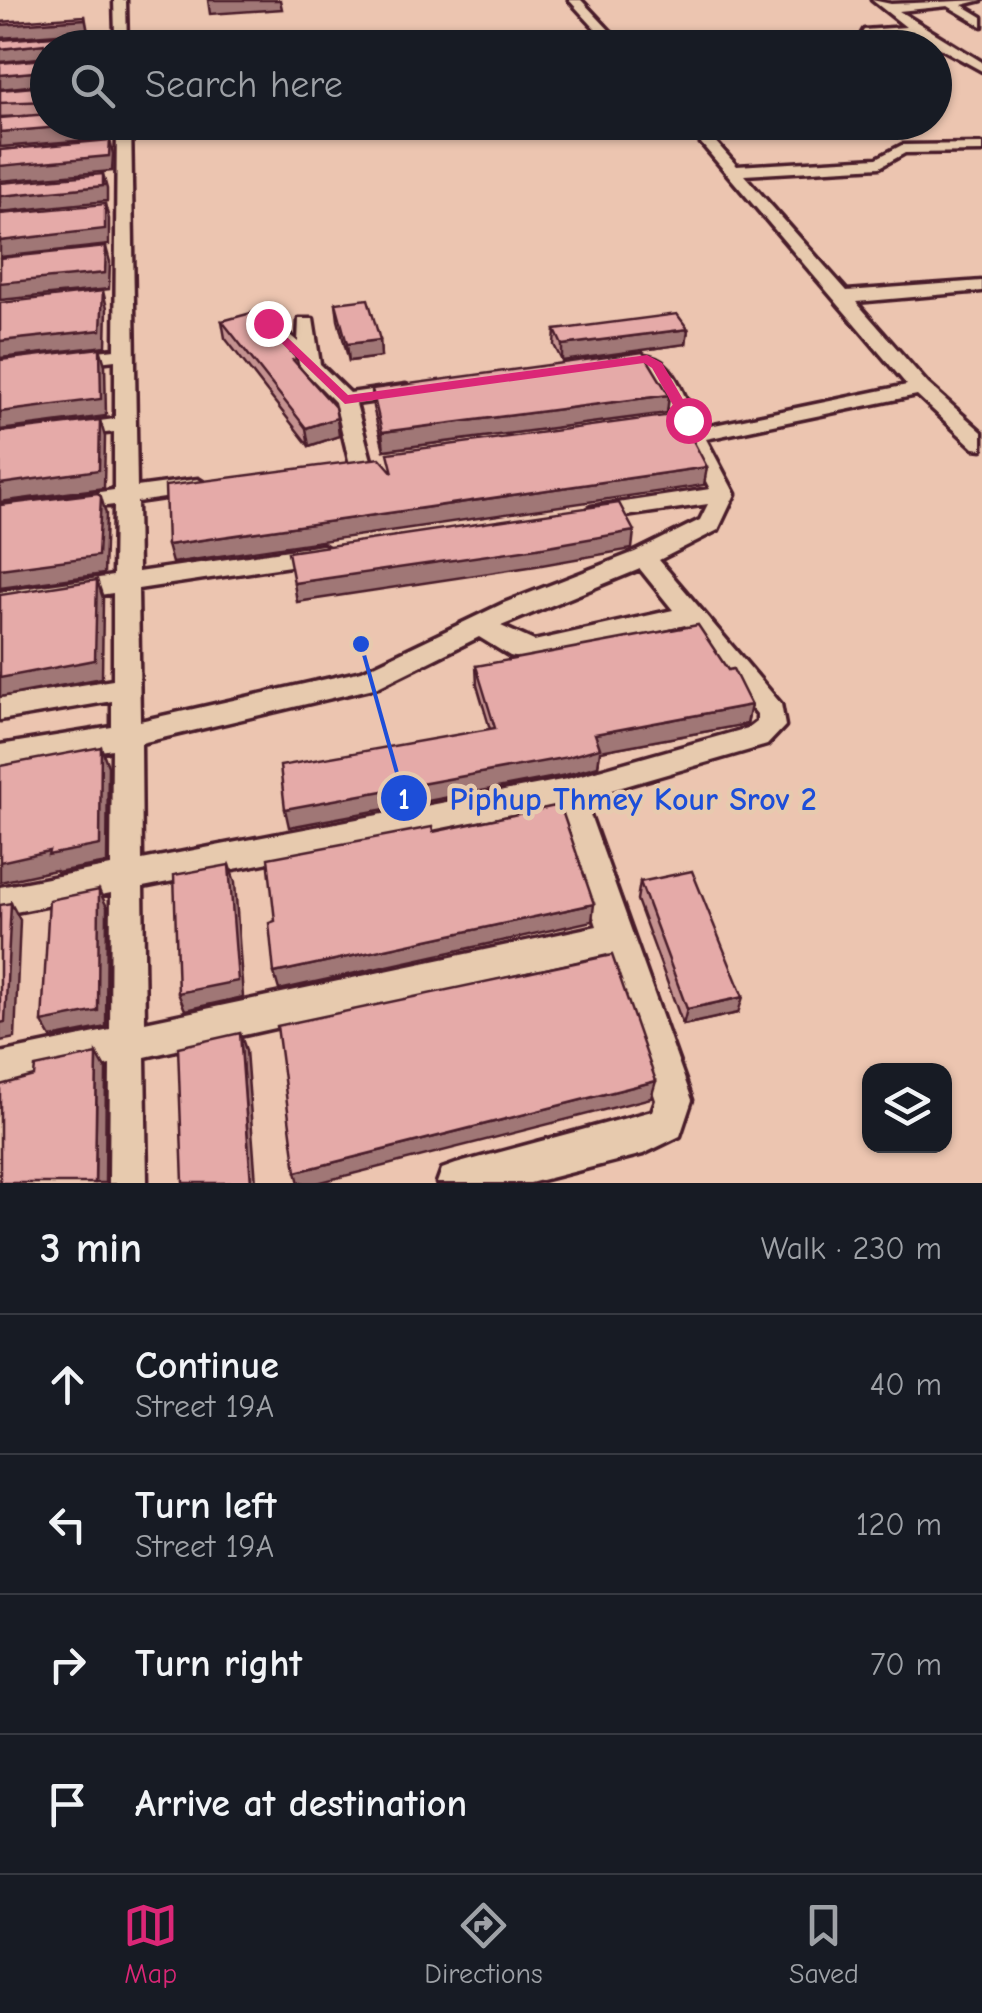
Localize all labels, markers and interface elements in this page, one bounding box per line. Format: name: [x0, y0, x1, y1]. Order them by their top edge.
search box: [30, 30, 952, 140]
icon: search: [65, 58, 120, 113]
text: Search here: [145, 63, 343, 107]
route end: [246, 301, 292, 347]
route start: [666, 398, 712, 444]
callout: Piphup Thmey Kour Srov 2: [379, 767, 836, 829]
text: Piphup Thmey Kour Srov 2: [449, 781, 817, 818]
text: 1: [398, 782, 410, 817]
map controls: [862, 1063, 952, 1153]
button: layers: [862, 1063, 952, 1153]
text: 3 min: [40, 1224, 142, 1273]
text: Walk · 230 m: [761, 1230, 942, 1267]
text: Continue: [135, 1344, 279, 1388]
icon: ahead: [40, 1357, 95, 1412]
text: 40 m: [870, 1366, 942, 1403]
text: Street 19A: [135, 1388, 274, 1425]
text: Turn left: [135, 1484, 276, 1528]
icon: left: [40, 1497, 95, 1552]
text: 120 m: [856, 1506, 942, 1543]
text: Street 19A: [135, 1528, 274, 1565]
icon: right: [40, 1637, 95, 1692]
text: Turn right: [135, 1642, 302, 1686]
text: 70 m: [870, 1646, 942, 1683]
icon: arrive: [40, 1777, 95, 1832]
text: Arrive at destination: [135, 1782, 467, 1826]
tab: Map: [123, 1898, 178, 1990]
tab: Directions: [424, 1898, 543, 1990]
tab: Saved: [789, 1898, 859, 1990]

